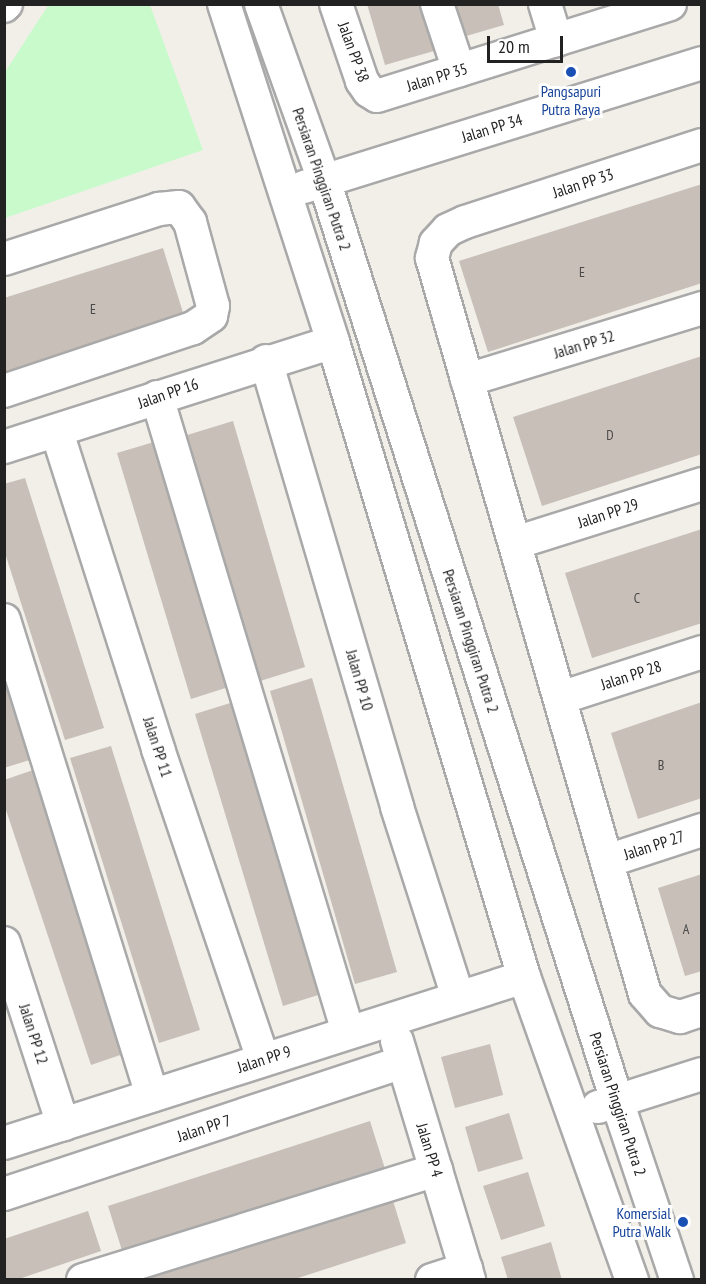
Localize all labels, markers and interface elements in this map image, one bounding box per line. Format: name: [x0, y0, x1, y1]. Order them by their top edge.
street label: Jalan PP 38: [334, 19, 374, 85]
scale bar: [490, 24, 566, 62]
text: 20 m: [498, 35, 530, 58]
street label: Jalan PP 35: [404, 59, 470, 95]
marker: Pangsapuri Putra Raya: [564, 65, 578, 79]
place label: Pangsapuri Putra Raya: [541, 81, 601, 119]
street label: Persiaran Pinggiran Putra 2: [289, 105, 355, 253]
street label: Jalan PP 34: [459, 110, 525, 146]
street label: Jalan PP 33: [550, 164, 616, 202]
house number: E: [579, 264, 585, 280]
house number: E: [90, 301, 96, 317]
street label: Jalan PP 32: [551, 326, 617, 362]
street label: Jalan PP 16: [135, 374, 201, 412]
house number: D: [606, 427, 614, 443]
street label: Jalan PP 29: [575, 494, 641, 532]
street label: Persiaran Pinggiran Putra 2: [439, 567, 503, 715]
house number: C: [634, 590, 640, 606]
street label: Jalan PP 10: [342, 647, 378, 713]
street label: Jalan PP 28: [598, 656, 664, 694]
street label: Jalan PP 11: [139, 714, 177, 780]
house number: B: [658, 757, 664, 773]
street label: Jalan PP 27: [621, 826, 687, 864]
house number: A: [683, 921, 689, 937]
street label: Jalan PP 12: [15, 1001, 53, 1067]
street label: Persiaran Pinggiran Putra 2: [586, 1030, 650, 1178]
street label: Jalan PP 9: [234, 1041, 294, 1077]
street label: Jalan PP 7: [174, 1110, 234, 1146]
street label: Jalan PP 4: [413, 1121, 447, 1179]
place label: Komersial Putra Walk: [612, 1203, 671, 1241]
marker: Komersial Putra Walk: [676, 1215, 690, 1229]

